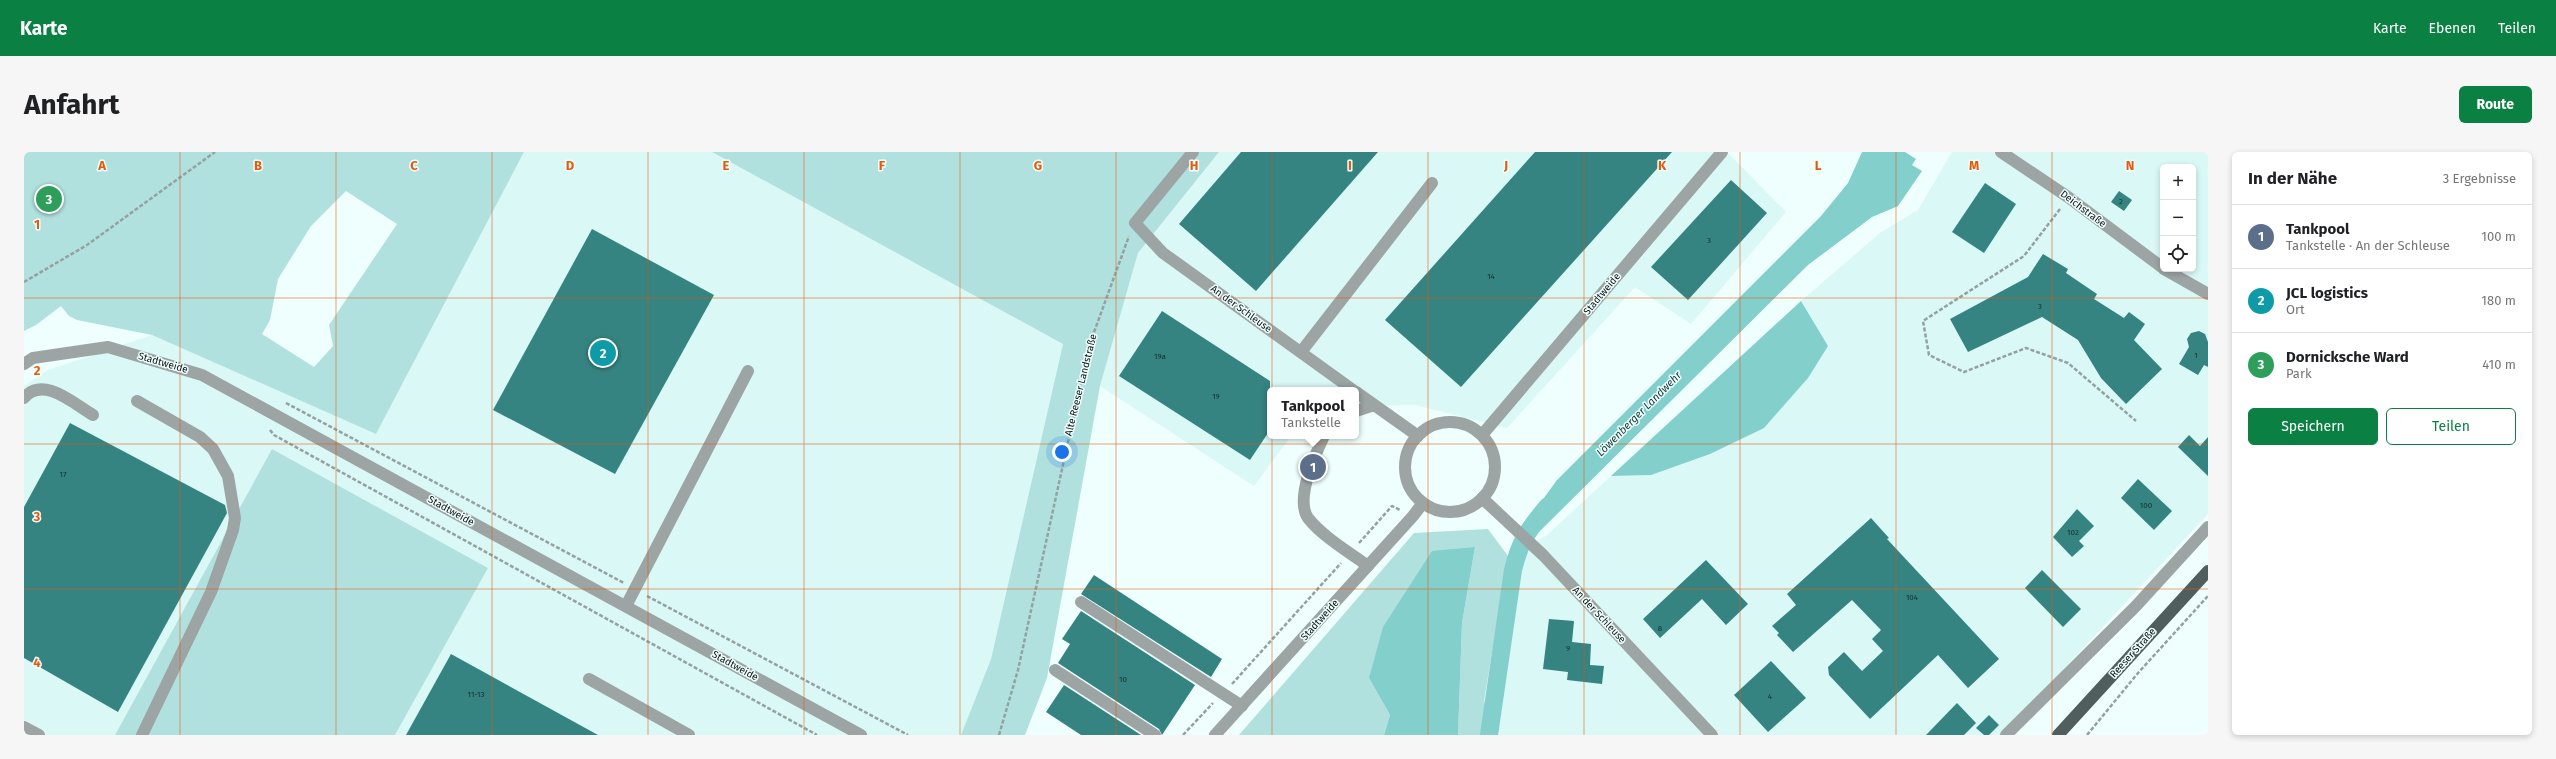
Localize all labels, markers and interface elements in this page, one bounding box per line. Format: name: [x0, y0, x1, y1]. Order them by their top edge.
text: Karte: [20, 17, 67, 40]
text: Karte: [2373, 20, 2407, 37]
text: Ebenen: [2429, 20, 2476, 37]
text: Teilen: [2498, 20, 2536, 37]
button: Route: [2459, 86, 2532, 123]
text: Anfahrt: [24, 88, 120, 121]
text: A: [97, 158, 106, 173]
text: B: [254, 158, 262, 173]
text: C: [410, 158, 418, 173]
text: D: [566, 158, 575, 173]
text: E: [723, 158, 730, 173]
text: F: [879, 158, 886, 173]
text: G: [1034, 158, 1042, 173]
text: H: [1190, 158, 1198, 173]
text: I: [1348, 158, 1352, 173]
text: J: [1503, 158, 1508, 173]
text: K: [1658, 158, 1667, 173]
text: L: [1815, 158, 1822, 173]
text: M: [1969, 158, 1979, 173]
text: N: [2126, 158, 2134, 173]
map controls: [2160, 164, 2196, 272]
button: +: [2160, 164, 2196, 200]
text: In der Nähe: [2248, 168, 2337, 189]
text: 3 Ergebnisse: [2443, 171, 2516, 186]
pin: 3: [36, 184, 62, 214]
street label: Deichstraße: [2058, 188, 2108, 230]
house number: 2: [2119, 197, 2123, 206]
button: −: [2160, 200, 2196, 236]
text: 1: [34, 217, 40, 232]
text: Tankpool: [2286, 220, 2349, 238]
text: 1: [2258, 229, 2264, 244]
text: 100 m: [2481, 229, 2516, 244]
house number: 3: [1707, 236, 1711, 245]
button: locate: [2160, 236, 2196, 272]
text: Tankstelle · An der Schleuse: [2286, 238, 2450, 253]
street label: Stadtweide: [1581, 271, 1623, 317]
house number: 14: [1487, 272, 1496, 281]
street label: An der Schleuse: [1208, 283, 1274, 335]
text: JCL logistics: [2286, 284, 2368, 302]
text: 2: [2258, 293, 2264, 308]
text: 180 m: [2481, 293, 2516, 308]
house number: 3: [2038, 302, 2042, 311]
text: Ort: [2286, 302, 2305, 317]
street label: Alte Reeser Landstraße: [1063, 333, 1099, 437]
pin: 2: [590, 338, 616, 368]
text: Dornicksche Ward: [2286, 348, 2409, 366]
street label: Stadtweide: [137, 350, 189, 376]
house number: 1: [2194, 351, 2198, 360]
house number: 19a: [1154, 352, 1166, 361]
text: 3: [2258, 357, 2264, 372]
text: 410 m: [2482, 357, 2516, 372]
text: 2: [34, 363, 41, 378]
text: Park: [2286, 366, 2312, 381]
water label: Löwenberger Landwehr: [1594, 368, 1685, 459]
popup: [1267, 387, 1359, 439]
house number: 19: [1212, 392, 1220, 401]
text: Tankpool: [1281, 397, 1345, 415]
button: Speichern: [2248, 408, 2378, 445]
button: Teilen: [2386, 408, 2516, 445]
text: Tankstelle: [1281, 415, 1341, 430]
your location: [1052, 442, 1072, 462]
pin: 1: [1300, 452, 1326, 482]
house number: 17: [59, 470, 67, 479]
street label: Stadtweide: [426, 493, 476, 529]
house number: 100: [2140, 501, 2153, 510]
text: 3: [33, 509, 41, 524]
house number: 102: [2067, 528, 2079, 537]
street label: An der Schleuse: [1570, 584, 1628, 646]
house number: 104: [1906, 593, 1919, 602]
street label: Stadtweide: [1299, 597, 1341, 643]
house number: 8: [1658, 624, 1663, 633]
street label: Reeser Straße: [2108, 626, 2158, 680]
house number: 9: [1566, 644, 1570, 653]
street label: Stadtweide: [710, 648, 760, 684]
text: 4: [33, 655, 41, 670]
house number: 10: [1119, 675, 1127, 684]
house number: 11-13: [468, 690, 484, 699]
house number: 4: [1768, 692, 1773, 701]

